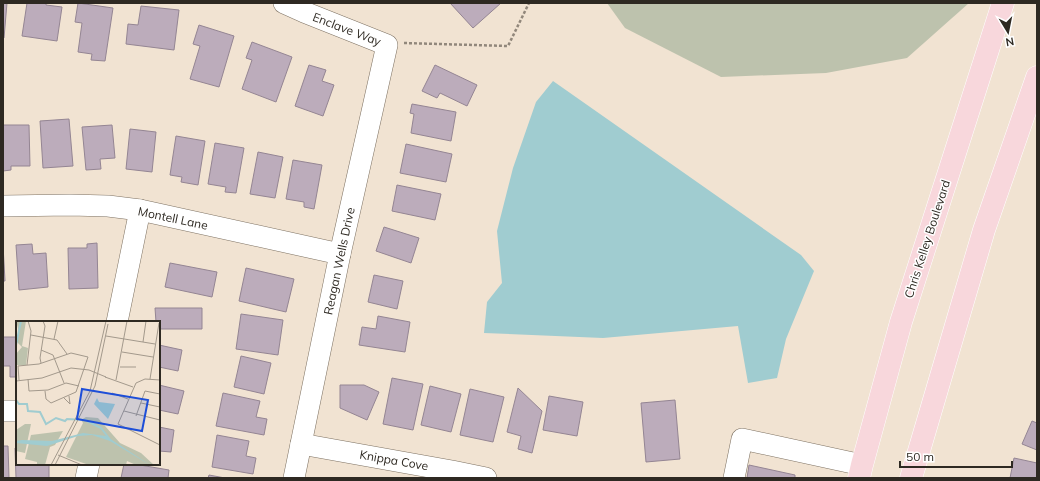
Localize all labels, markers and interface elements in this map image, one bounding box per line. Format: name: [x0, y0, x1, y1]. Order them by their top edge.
street label: Enclave Way: [311, 9, 384, 49]
north arrow: [988, 12, 1028, 52]
text: N: [1004, 34, 1015, 49]
street label: Chris Kelley Boulevard: [901, 178, 953, 300]
street label: Montell Lane: [137, 203, 209, 233]
street label: Reagan Wells Drive: [320, 206, 358, 316]
inset map: [16, 321, 160, 465]
scale bar: [900, 443, 1012, 469]
street label: Knippa Cove: [358, 447, 430, 473]
text: 50 m: [906, 449, 934, 464]

